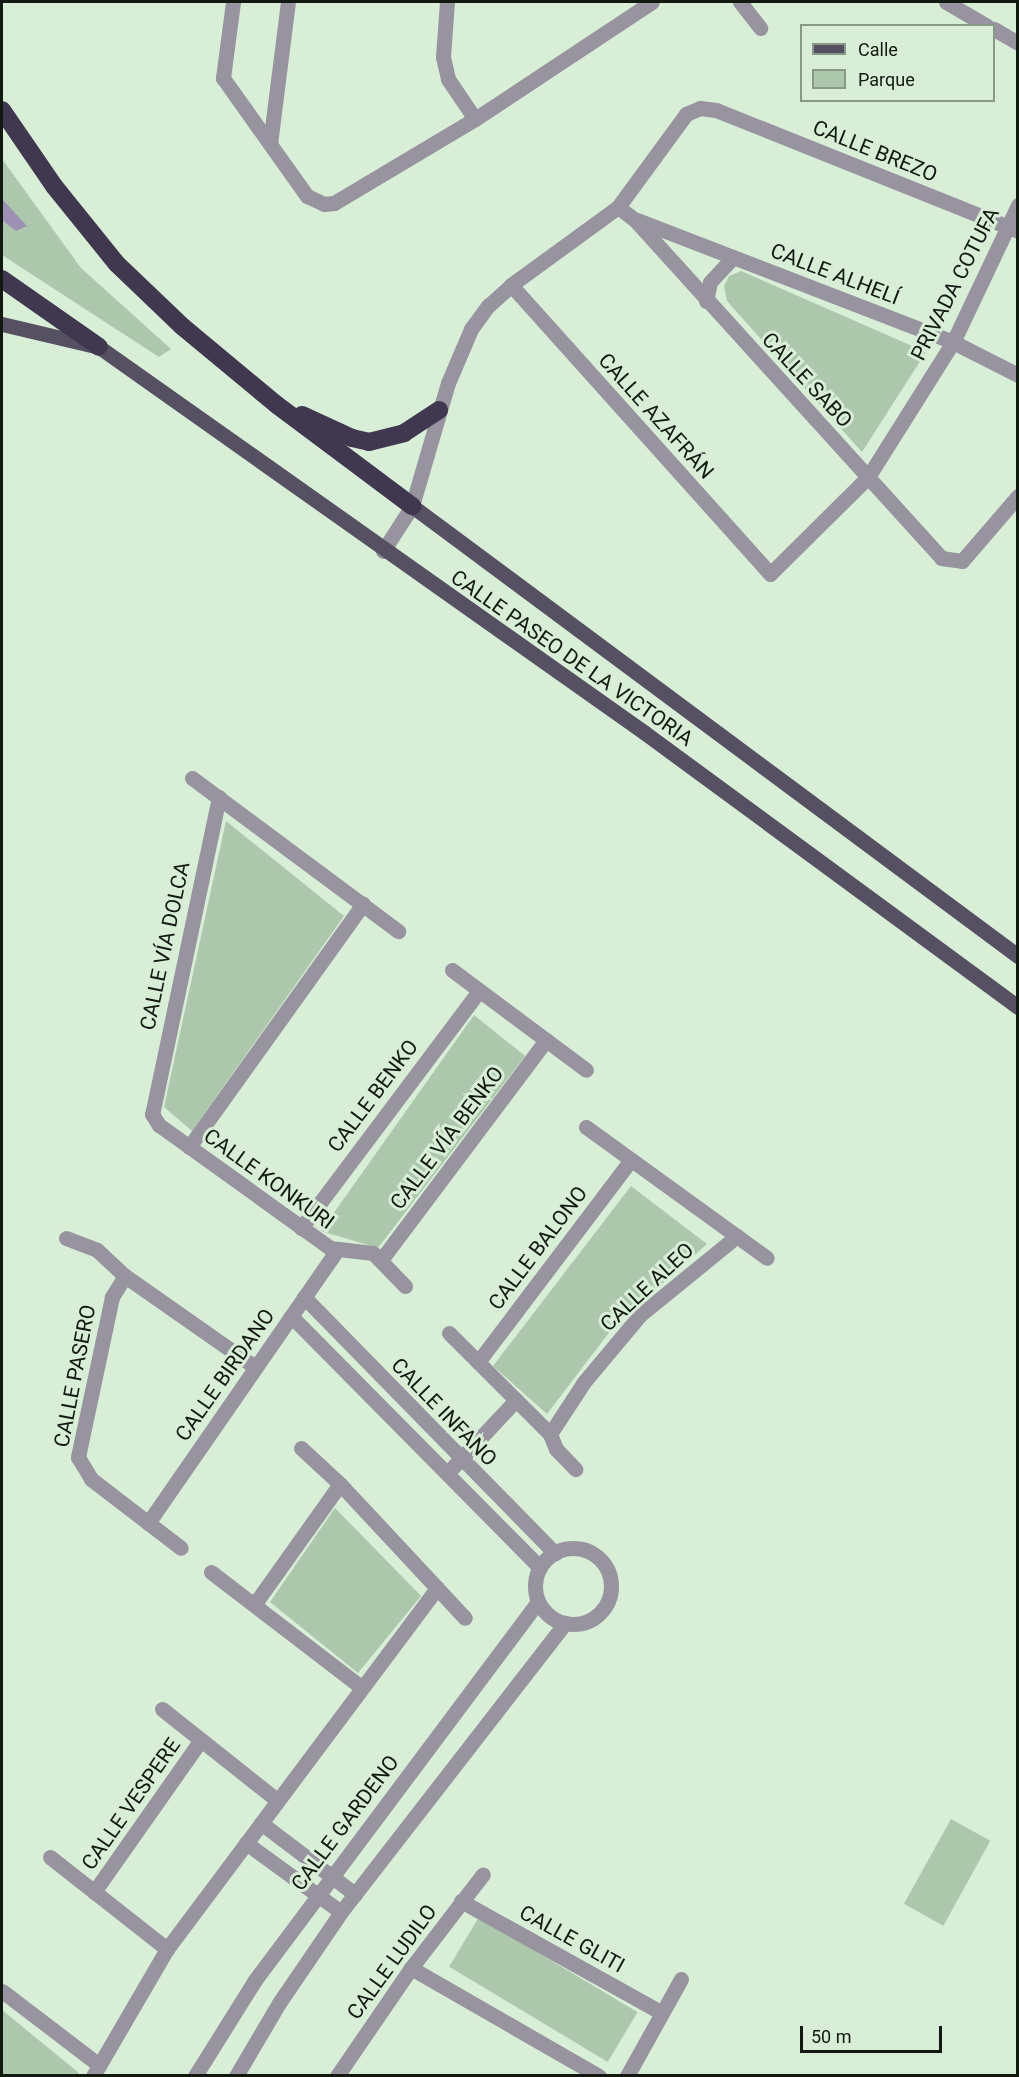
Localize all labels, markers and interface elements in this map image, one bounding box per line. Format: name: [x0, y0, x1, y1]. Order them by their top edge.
legend: [800, 24, 995, 102]
text: Calle: [858, 39, 898, 60]
text: Parque: [858, 69, 915, 90]
street label: CALLE BREZO: [809, 115, 941, 187]
street label: PRIVADA COTUFA: [906, 203, 1004, 365]
street label: CALLE ALHELÍ: [767, 238, 903, 310]
street label: CALLE SABO: [757, 327, 857, 433]
street label: CALLE AZAFRÁN: [593, 348, 719, 484]
street label: CALLE PASEO DE LA VICTORIA: [446, 565, 698, 751]
street label: CALLE VÍA DOLCA: [135, 859, 195, 1033]
street label: CALLE BENKO: [322, 1035, 424, 1157]
street label: CALLE VÍA BENKO: [385, 1061, 509, 1215]
street label: CALLE KONKURI: [199, 1123, 339, 1235]
street label: CALLE BALONO: [483, 1181, 593, 1315]
street label: CALLE ALEO: [595, 1237, 699, 1337]
street label: CALLE PASERO: [49, 1303, 101, 1449]
street label: CALLE BIRDANO: [170, 1304, 280, 1446]
street label: CALLE INFANO: [386, 1353, 502, 1471]
street label: CALLE VESPERE: [76, 1733, 186, 1875]
street label: CALLE GARDENO: [286, 1750, 404, 1896]
street label: CALLE LUDILO: [342, 1900, 442, 2024]
street label: CALLE GLITI: [515, 1900, 629, 1978]
scale bar: [803, 2014, 946, 2052]
text: 50 m: [811, 2026, 851, 2047]

